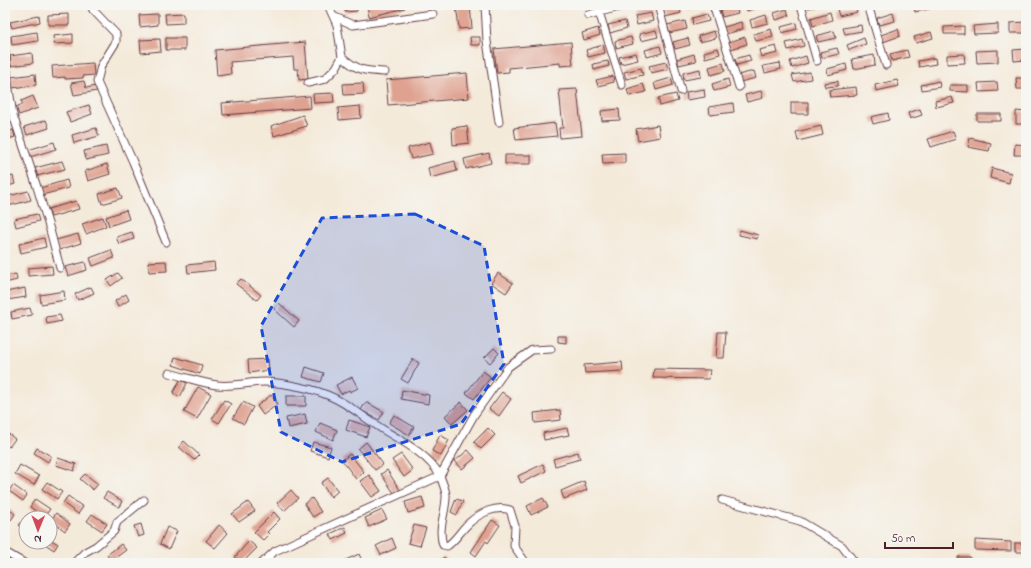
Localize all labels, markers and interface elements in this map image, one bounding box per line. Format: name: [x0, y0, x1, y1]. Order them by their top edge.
north arrow: [18, 510, 58, 550]
scale bar: [885, 524, 953, 550]
text: 50 m: [891, 530, 915, 548]
text: N: [34, 531, 42, 547]

